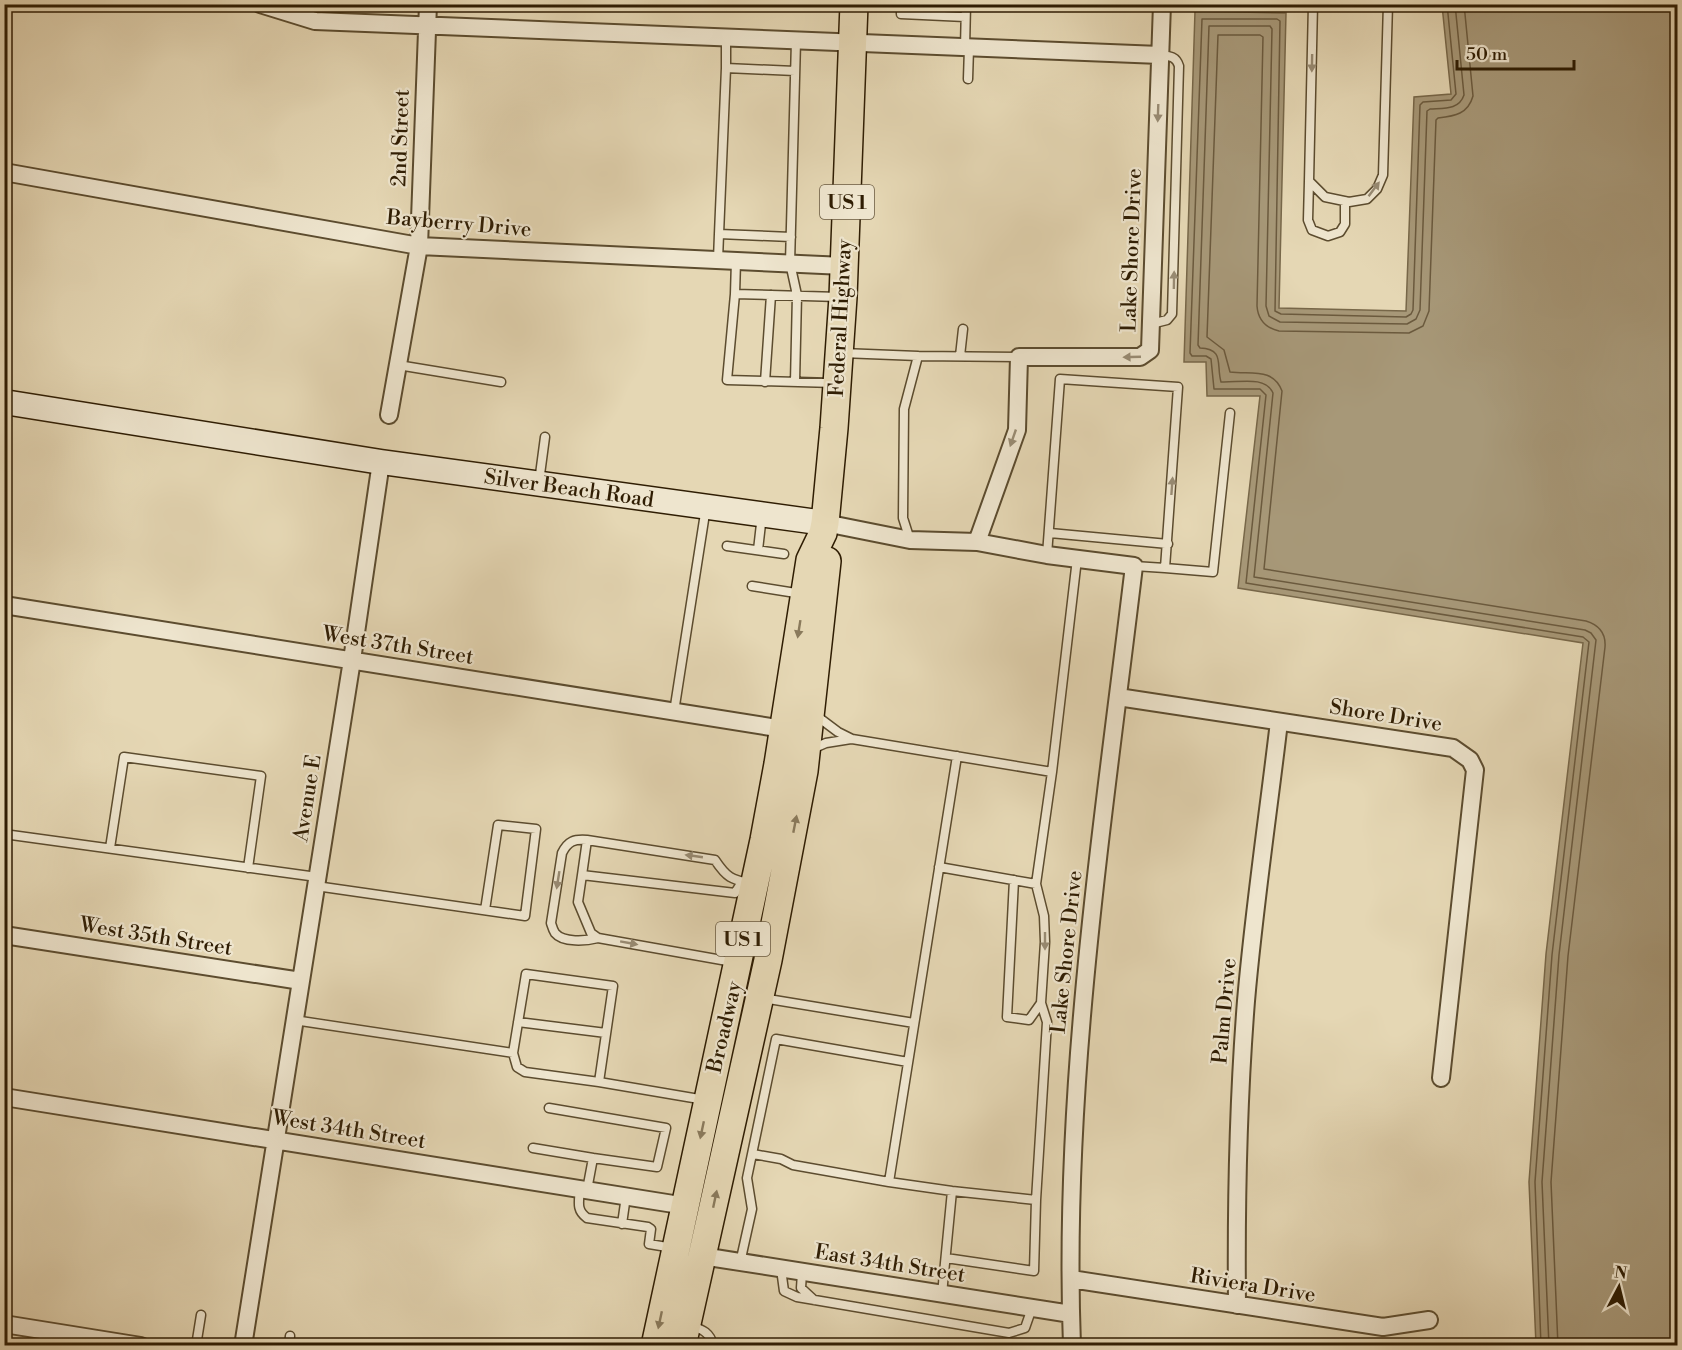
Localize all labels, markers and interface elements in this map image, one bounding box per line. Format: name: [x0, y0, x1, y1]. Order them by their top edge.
scale bar: [1457, 33, 1574, 71]
text: 50 m: [1466, 43, 1508, 66]
one-way arrow: [1307, 53, 1317, 72]
street label: 2nd Street: [386, 88, 416, 187]
one-way arrow: [1154, 104, 1163, 123]
street label: Lake Shore Drive: [1116, 168, 1148, 332]
one-way arrow: [1368, 181, 1380, 197]
road number: US 1: [820, 185, 874, 219]
street label: Bayberry Drive: [384, 205, 532, 243]
street label: Federal Highway: [824, 238, 858, 398]
one-way arrow: [1169, 271, 1178, 290]
one-way arrow: [1122, 352, 1141, 362]
one-way arrow: [1008, 429, 1018, 447]
street label: Silver Beach Road: [482, 464, 656, 514]
one-way arrow: [1167, 476, 1177, 495]
one-way arrow: [795, 620, 804, 639]
street label: West 37th Street: [319, 621, 476, 671]
street label: Shore Drive: [1328, 694, 1444, 738]
street label: Avenue E: [288, 753, 328, 845]
one-way arrow: [791, 814, 800, 833]
one-way arrow: [684, 851, 703, 860]
street label: Lake Shore Drive: [1045, 869, 1088, 1035]
one-way arrow: [553, 870, 562, 889]
street label: West 35th Street: [77, 912, 235, 962]
road number: US 1: [716, 922, 770, 956]
one-way arrow: [1040, 932, 1050, 951]
one-way arrow: [620, 939, 639, 948]
street label: Palm Drive: [1207, 957, 1243, 1065]
street label: Broadway: [702, 978, 748, 1077]
street label: West 34th Street: [269, 1105, 428, 1155]
one-way arrow: [697, 1121, 706, 1140]
one-way arrow: [710, 1190, 720, 1208]
street label: East 34th Street: [813, 1239, 968, 1289]
north arrow: [1589, 1257, 1649, 1317]
text: N: [1613, 1262, 1629, 1284]
street label: Riviera Drive: [1188, 1263, 1318, 1309]
one-way arrow: [655, 1311, 665, 1330]

